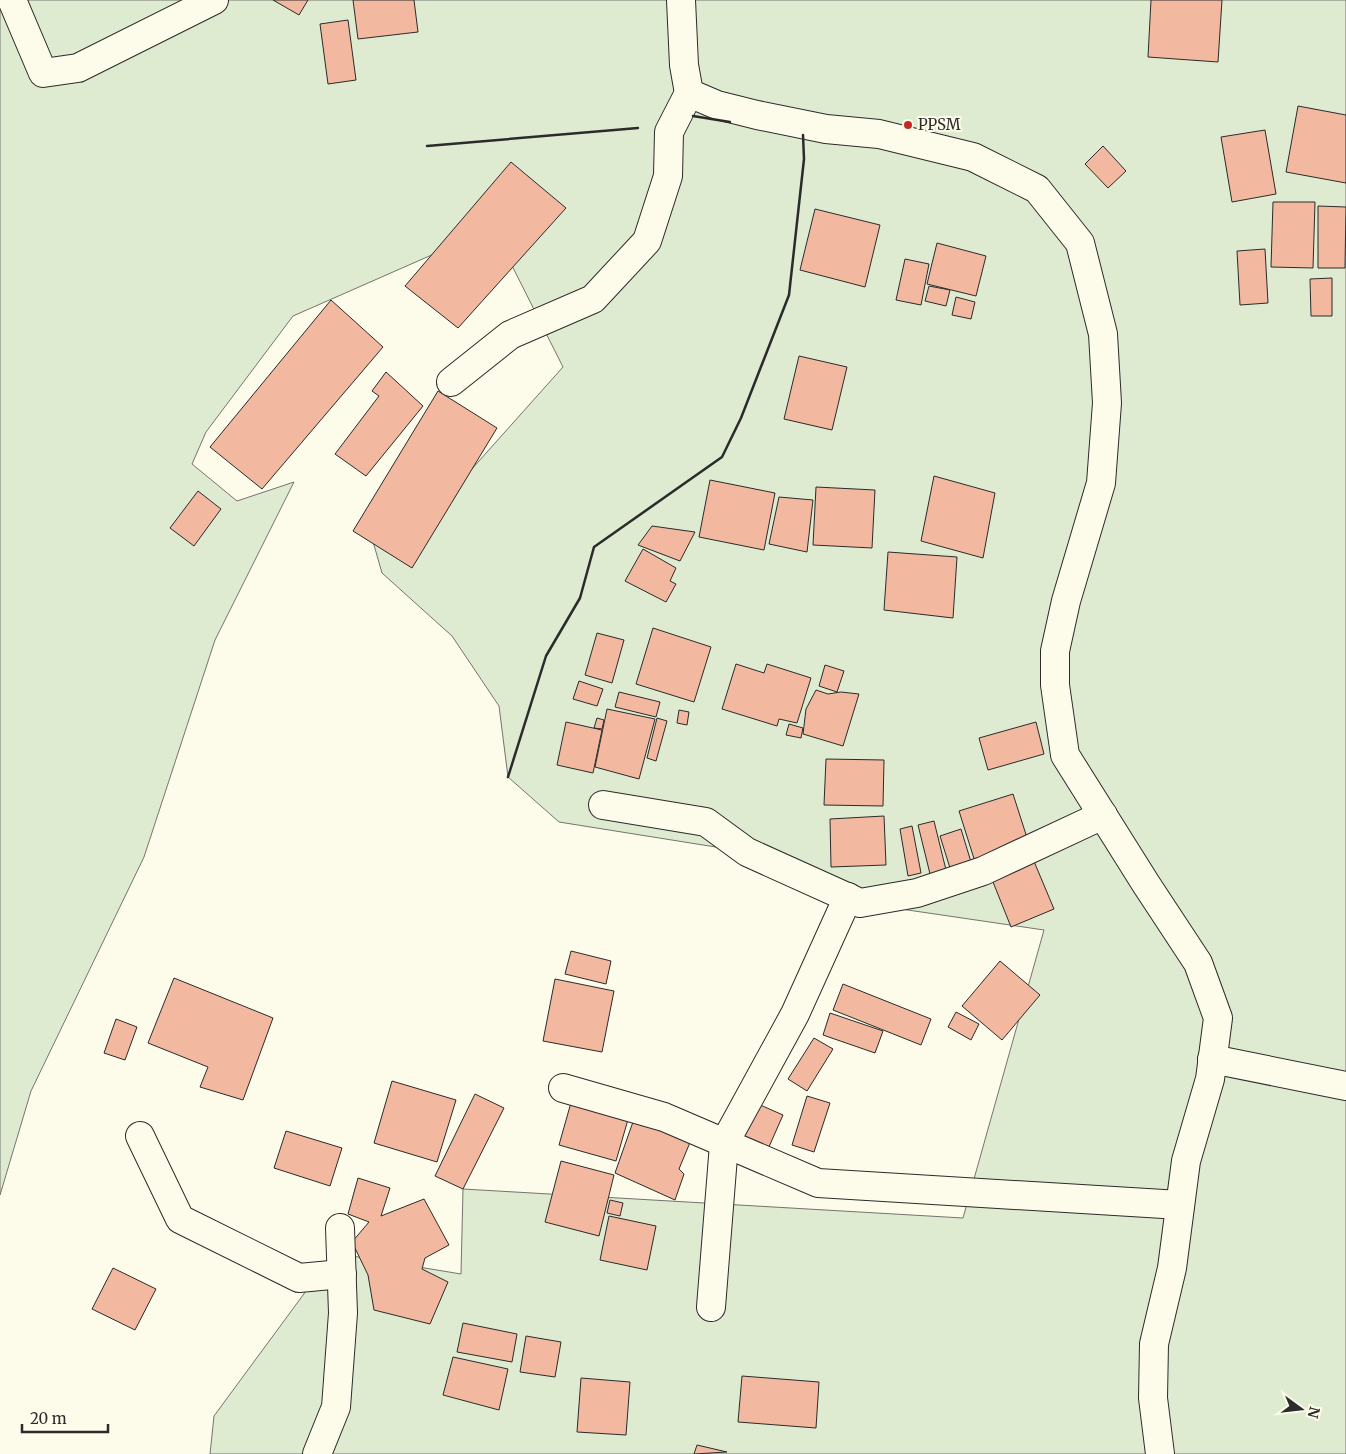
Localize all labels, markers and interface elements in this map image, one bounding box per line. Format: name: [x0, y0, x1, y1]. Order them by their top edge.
place label: PPSM: [918, 115, 961, 134]
marker: PPSM: [902, 119, 914, 131]
north arrow: [1276, 1384, 1326, 1434]
scale bar: [22, 1402, 109, 1434]
text: N: [1303, 1405, 1324, 1420]
text: 20 m: [30, 1409, 67, 1428]

